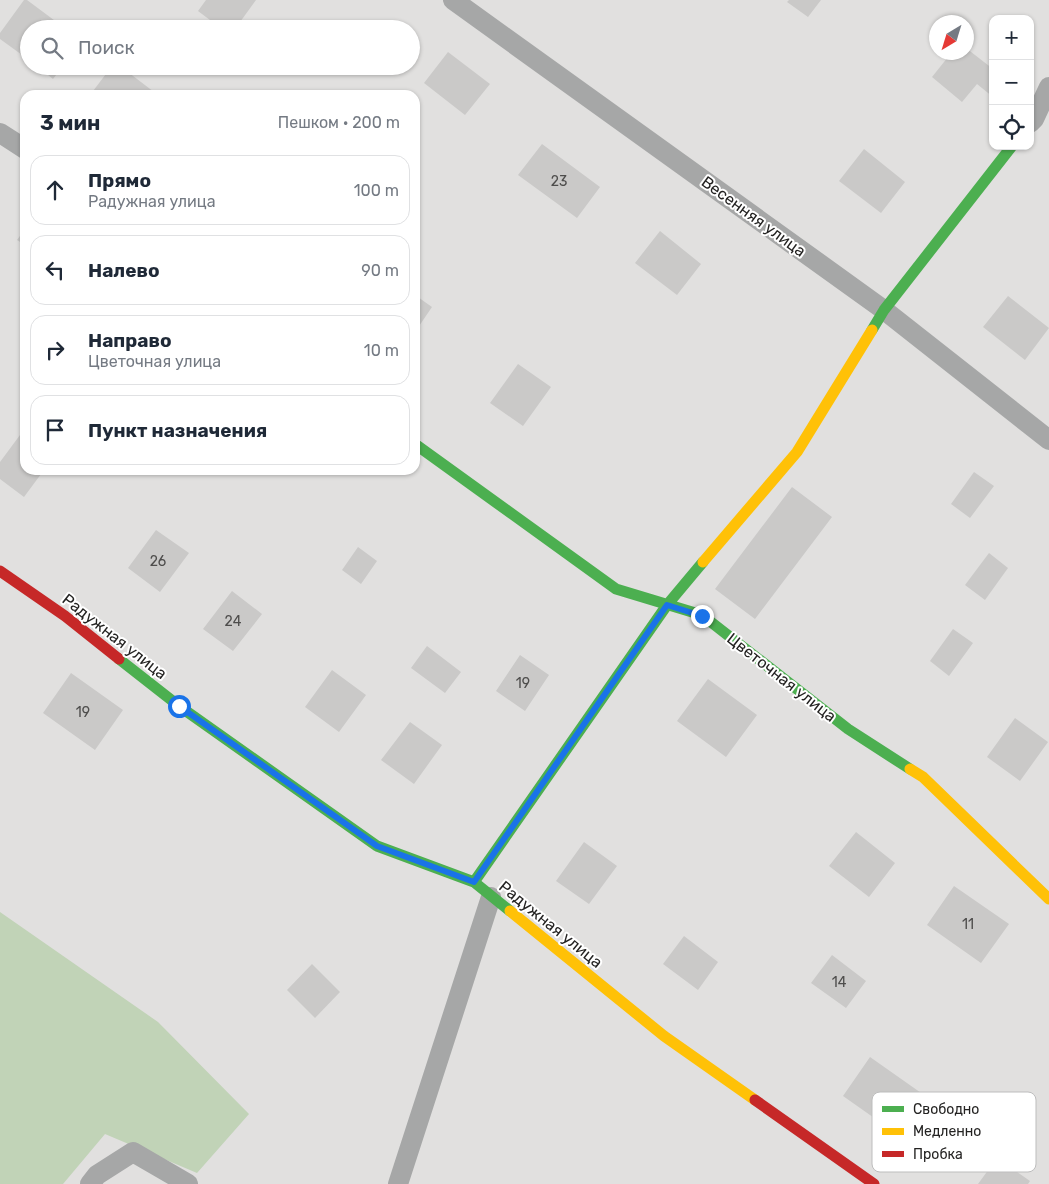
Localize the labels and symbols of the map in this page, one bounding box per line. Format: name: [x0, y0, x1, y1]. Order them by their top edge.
north arrow: [929, 15, 974, 60]
street label: Весенняя улица: [698, 172, 810, 261]
house number: 23: [551, 173, 567, 190]
house number: 26: [150, 553, 166, 570]
street label: Радужная улица: [59, 590, 171, 683]
route end: [691, 605, 714, 628]
house number: 24: [225, 613, 242, 630]
street label: Цветочная улица: [723, 629, 840, 726]
house number: 19: [516, 675, 530, 692]
route start: [168, 695, 191, 718]
house number: 19: [76, 704, 90, 721]
street label: Радужная улица: [495, 877, 606, 972]
house number: 11: [962, 916, 974, 933]
house number: 14: [832, 974, 847, 991]
legend: [872, 1092, 1036, 1172]
text: Свободно: [913, 1101, 979, 1118]
text: Медленно: [913, 1123, 981, 1140]
text: Пробка: [913, 1146, 963, 1163]

